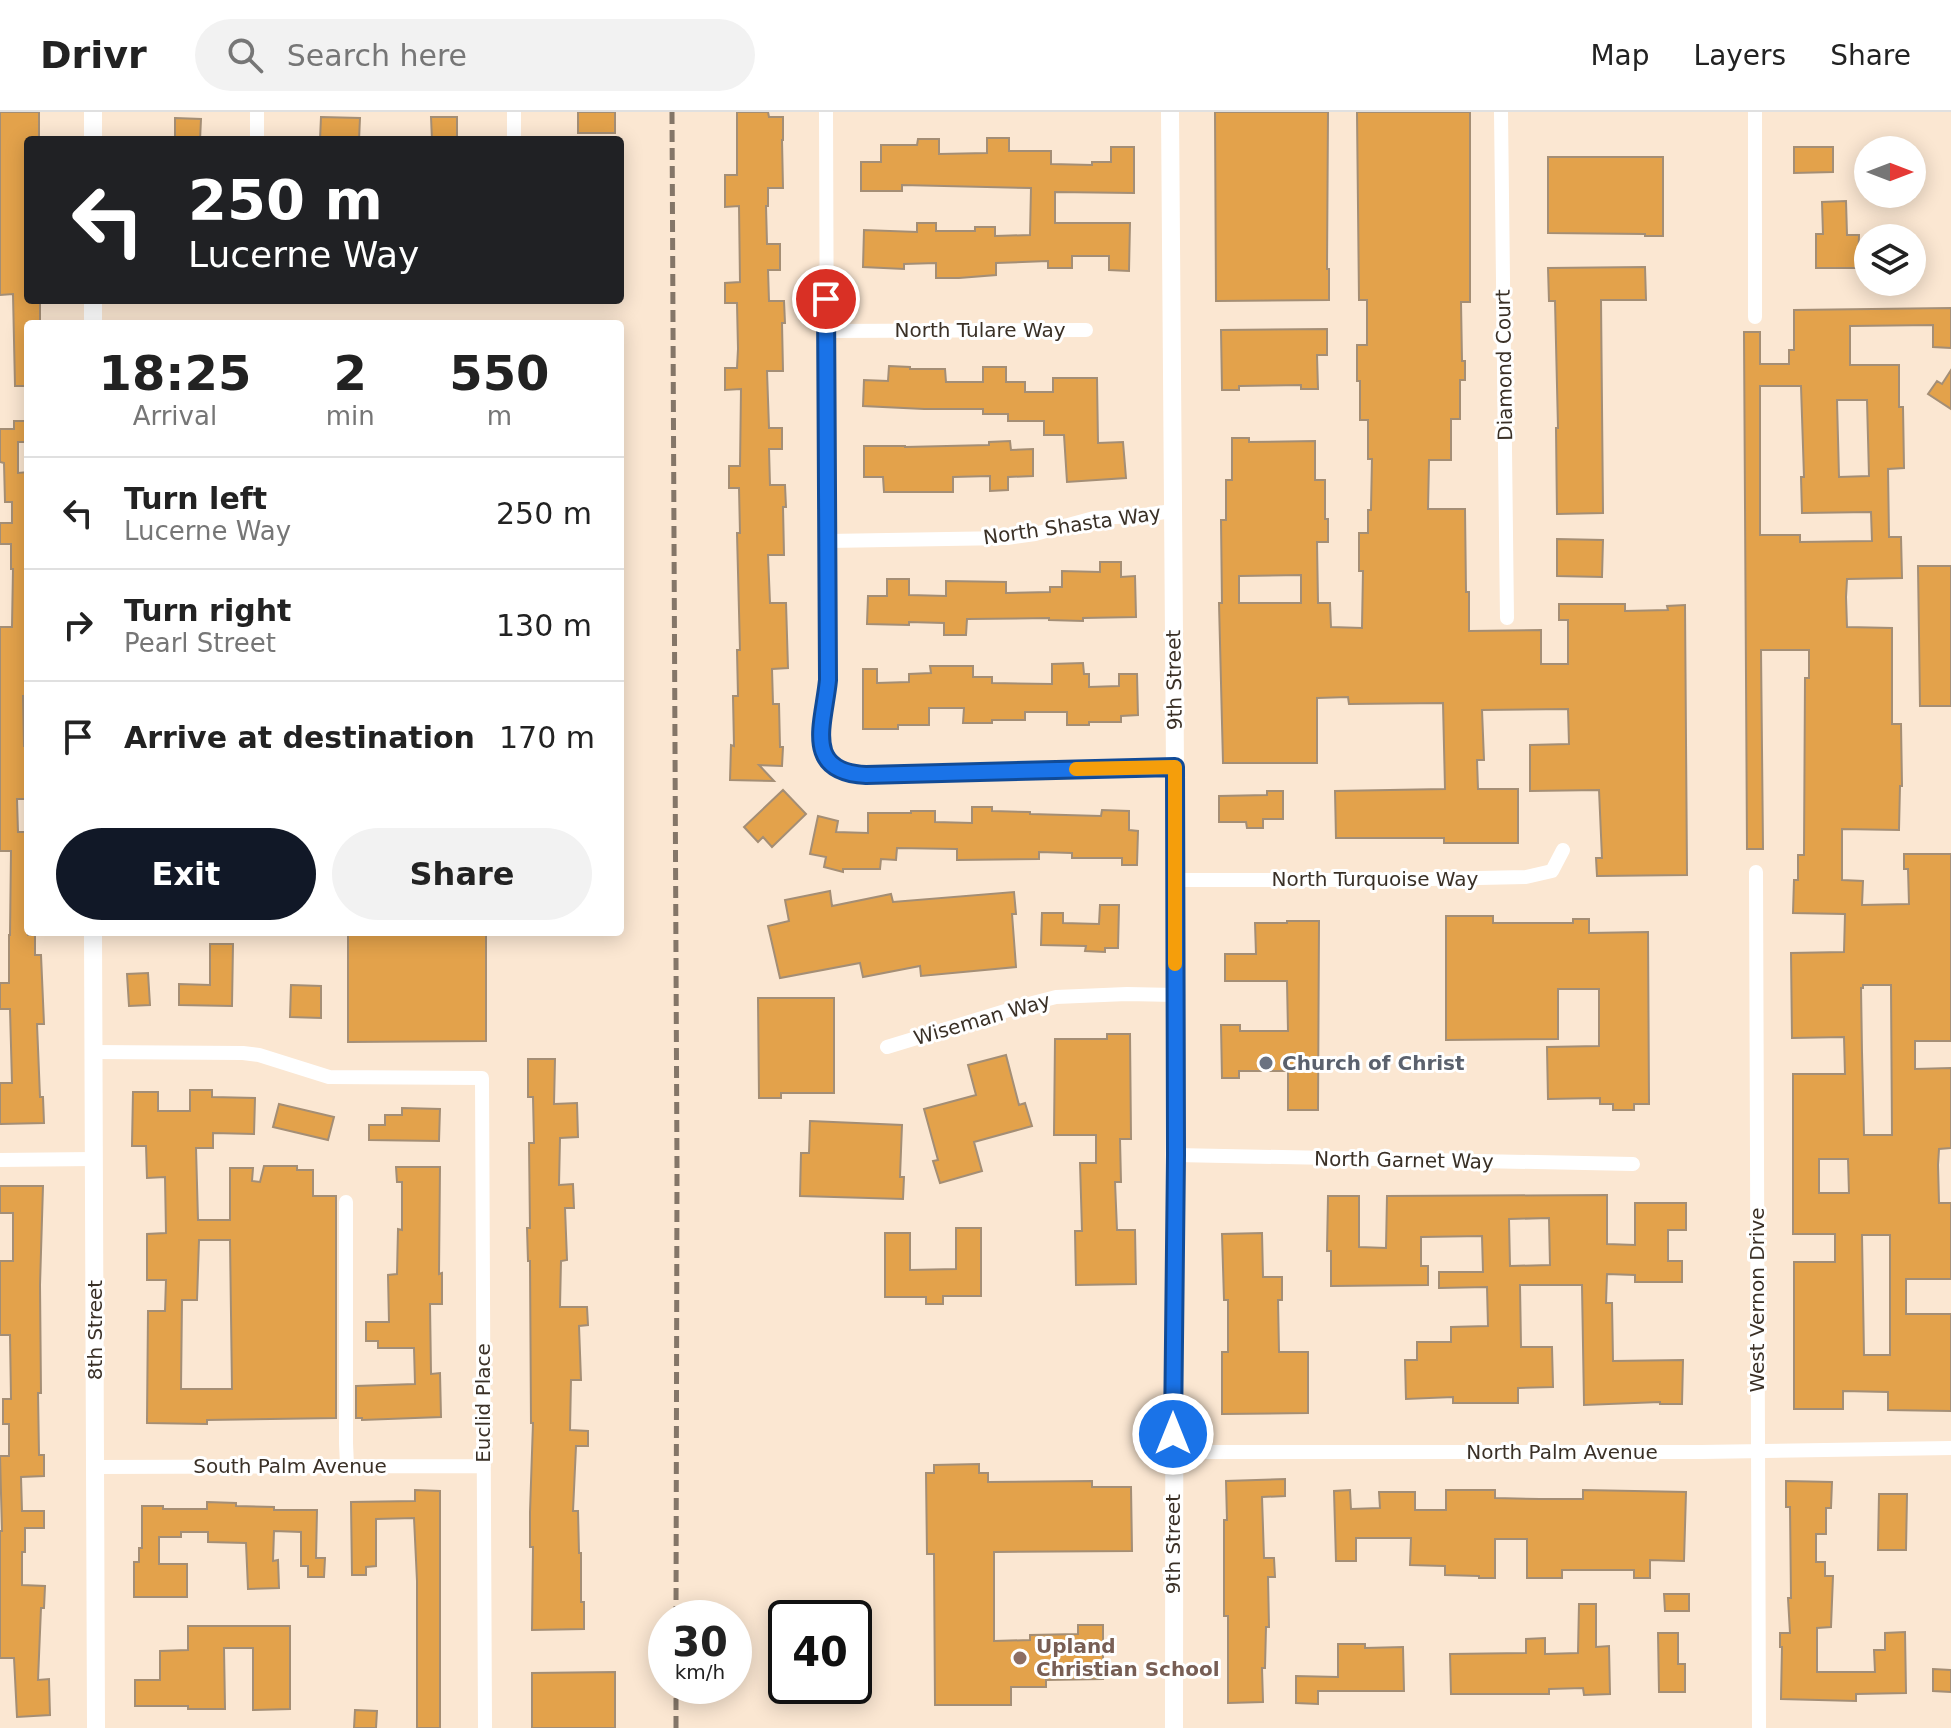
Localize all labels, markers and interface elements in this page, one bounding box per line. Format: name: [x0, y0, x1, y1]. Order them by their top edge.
search box: [195, 19, 755, 91]
text: Drivr: [40, 33, 147, 77]
icon: search: [223, 33, 267, 77]
text: Search here: [287, 38, 467, 73]
text: Map: [1590, 39, 1650, 72]
text: Layers: [1694, 39, 1786, 72]
text: Share: [1830, 39, 1911, 72]
north arrow: [1854, 136, 1926, 208]
map controls: [1854, 136, 1926, 296]
text: 250 m: [188, 167, 383, 232]
icon: left: [56, 168, 160, 272]
button: layers: [1854, 224, 1926, 296]
text: Lucerne Way: [188, 234, 419, 275]
pin: [792, 265, 860, 333]
icon: arrive: [804, 277, 848, 321]
street label: Diamond Court: [1491, 289, 1517, 441]
street label: North Tulare Way: [895, 318, 1066, 342]
text: 18:25: [98, 345, 251, 401]
text: 2: [334, 345, 367, 401]
text: 550: [449, 345, 549, 401]
text: Arrival: [133, 401, 217, 431]
text: min: [326, 401, 375, 431]
text: m: [487, 401, 512, 431]
text: Turn left: [124, 481, 267, 516]
icon: left: [56, 491, 100, 535]
text: 250 m: [496, 496, 592, 531]
street label: North Shasta Way: [982, 501, 1163, 549]
text: Lucerne Way: [124, 516, 291, 546]
text: Turn right: [124, 593, 291, 628]
icon: right: [56, 603, 100, 647]
text: 130 m: [496, 608, 592, 643]
text: Pearl Street: [124, 628, 276, 658]
street label: 9th Street: [1161, 629, 1187, 730]
icon: arrive: [56, 715, 100, 759]
text: Arrive at destination: [124, 720, 475, 755]
text: 170 m: [499, 720, 595, 755]
button: Exit: [56, 828, 316, 920]
button: Share: [332, 828, 592, 920]
street label: North Turquoise Way: [1272, 867, 1479, 891]
street label: Wiseman Way: [911, 988, 1053, 1050]
place label: Church of Christ: [1282, 1051, 1465, 1075]
marker: Church of Christ: [1257, 1054, 1275, 1072]
street label: North Garnet Way: [1314, 1146, 1494, 1174]
street label: West Vernon Drive: [1745, 1207, 1769, 1393]
street label: 8th Street: [83, 1280, 107, 1380]
street label: Euclid Place: [471, 1343, 495, 1463]
position arrow: [1131, 1392, 1215, 1476]
street label: North Palm Avenue: [1466, 1440, 1658, 1464]
street label: South Palm Avenue: [193, 1454, 387, 1478]
street label: 9th Street: [1161, 1494, 1185, 1594]
speed limit sign: 40: [768, 1600, 872, 1704]
text: 30: [672, 1619, 728, 1665]
place label: Upland Christian School: [1036, 1634, 1220, 1681]
marker: Upland Christian School: [1011, 1649, 1029, 1667]
text: km/h: [675, 1660, 725, 1684]

